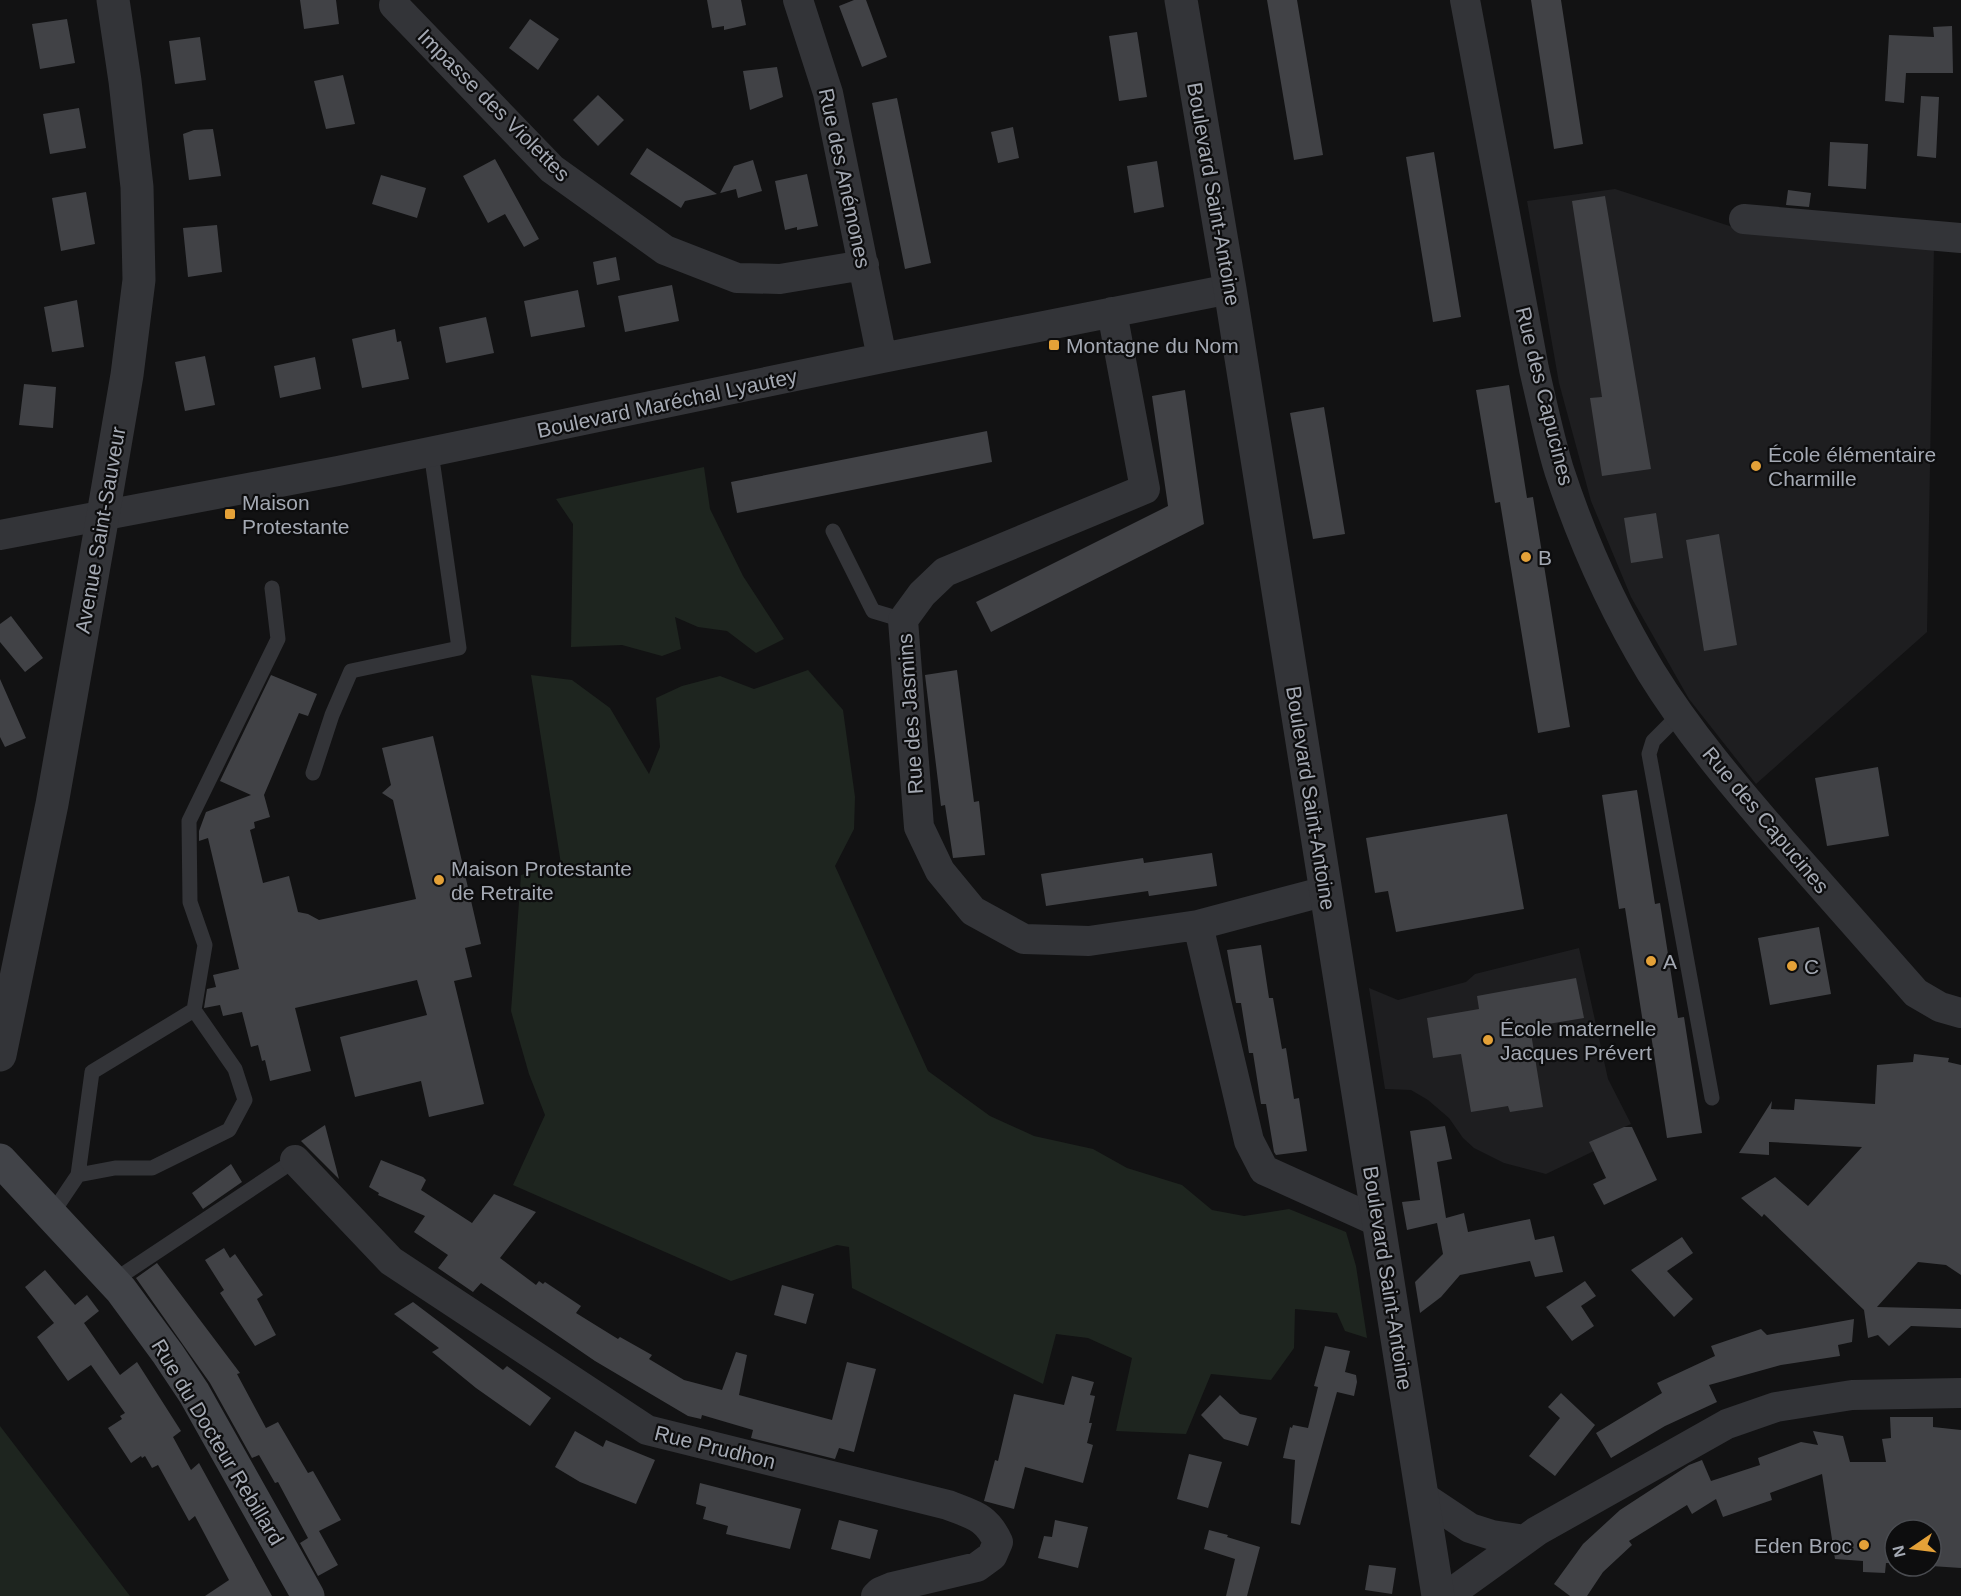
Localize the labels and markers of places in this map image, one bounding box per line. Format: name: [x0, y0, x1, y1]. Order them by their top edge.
place label: Montagne du Nom: [1066, 334, 1239, 357]
marker: Montagne du Nom: [1047, 338, 1061, 352]
place label: École élémentaire Charmille: [1768, 443, 1936, 490]
marker: École élémentaire Charmille: [1749, 459, 1763, 473]
place label: Maison Protestante: [242, 491, 349, 538]
marker: Maison Protestante: [223, 507, 237, 521]
place label: B: [1538, 546, 1552, 569]
marker: B: [1519, 550, 1533, 564]
place label: Maison Protestante de Retraite: [451, 857, 632, 904]
marker: Maison Protestante de Retraite: [432, 873, 446, 887]
place label: A: [1663, 950, 1677, 973]
marker: A: [1644, 954, 1658, 968]
place label: C: [1804, 955, 1819, 978]
marker: C: [1785, 959, 1799, 973]
place label: École maternelle Jacques Prévert: [1500, 1017, 1656, 1064]
marker: École maternelle Jacques Prévert: [1481, 1033, 1495, 1047]
place label: Eden Broc: [1754, 1534, 1852, 1557]
marker: Eden Broc: [1857, 1538, 1871, 1552]

